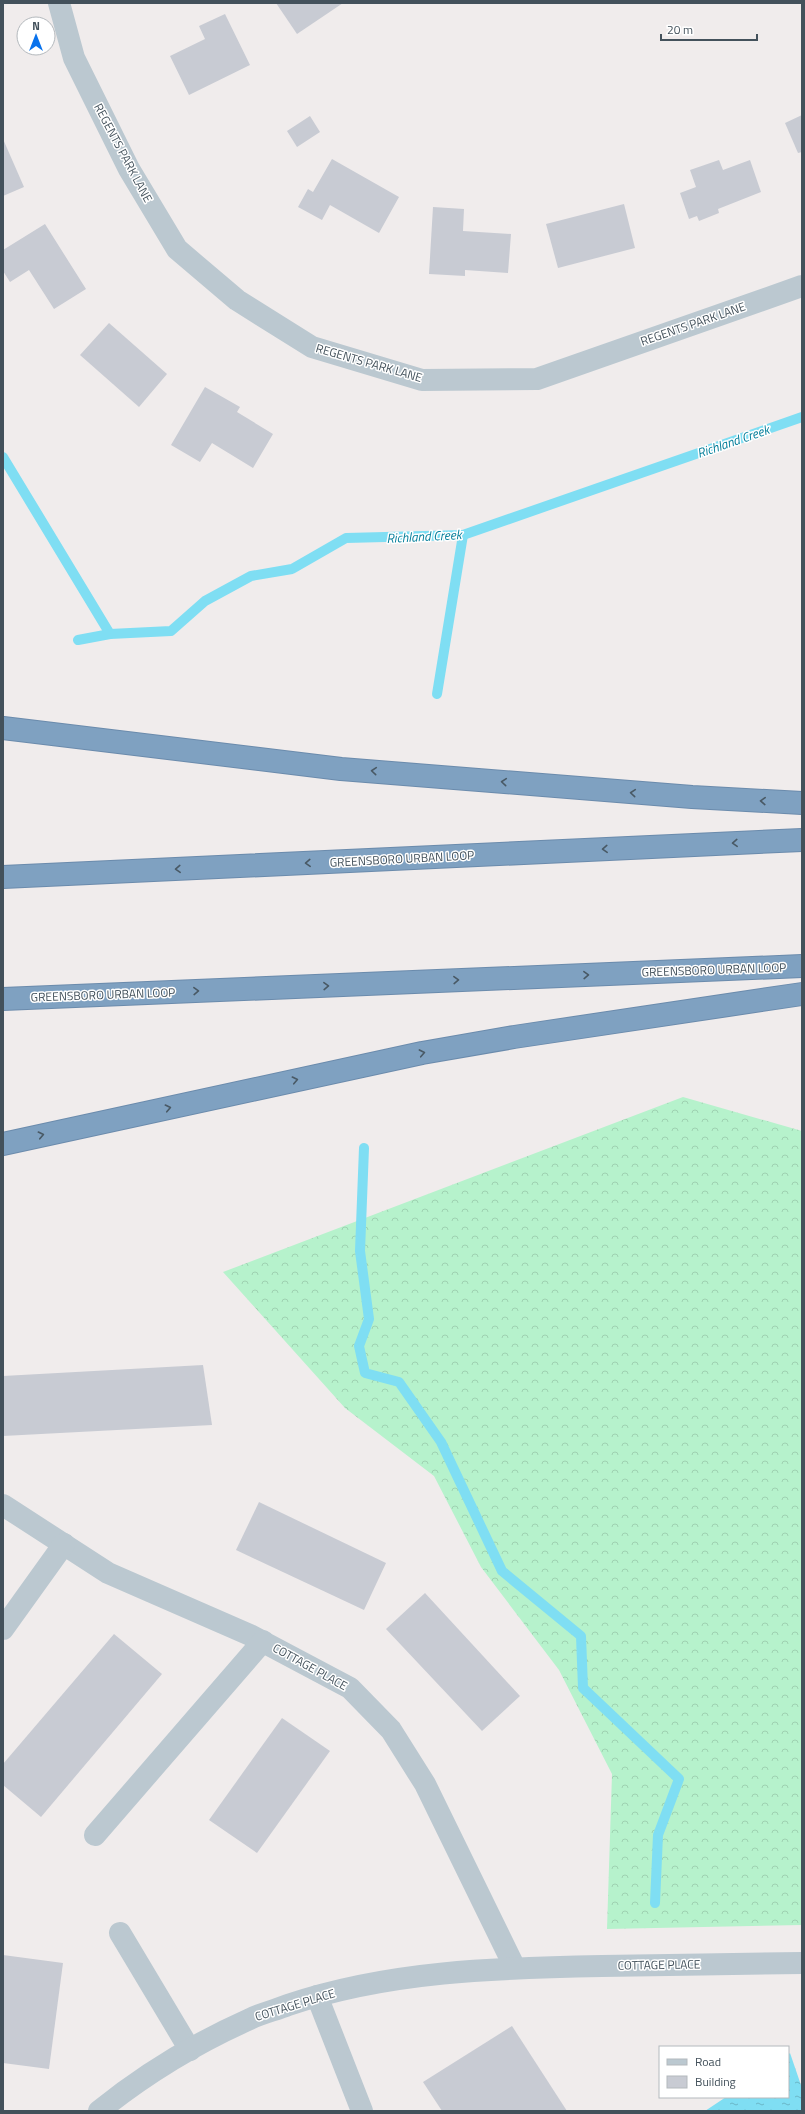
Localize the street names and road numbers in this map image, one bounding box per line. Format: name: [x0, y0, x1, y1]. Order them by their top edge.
street label: REGENTS PARK LANE: [89, 100, 158, 206]
street label: REGENTS PARK LANE: [638, 297, 748, 350]
street label: REGENTS PARK LANE: [314, 338, 425, 387]
street label: GREENSBORO URBAN LOOP: [329, 845, 475, 872]
street label: GREENSBORO URBAN LOOP: [641, 957, 787, 982]
street label: GREENSBORO URBAN LOOP: [30, 982, 176, 1007]
street label: COTTAGE PLACE: [269, 1638, 351, 1695]
street label: COTTAGE PLACE: [617, 1954, 701, 1975]
street label: COTTAGE PLACE: [252, 1983, 338, 2026]

